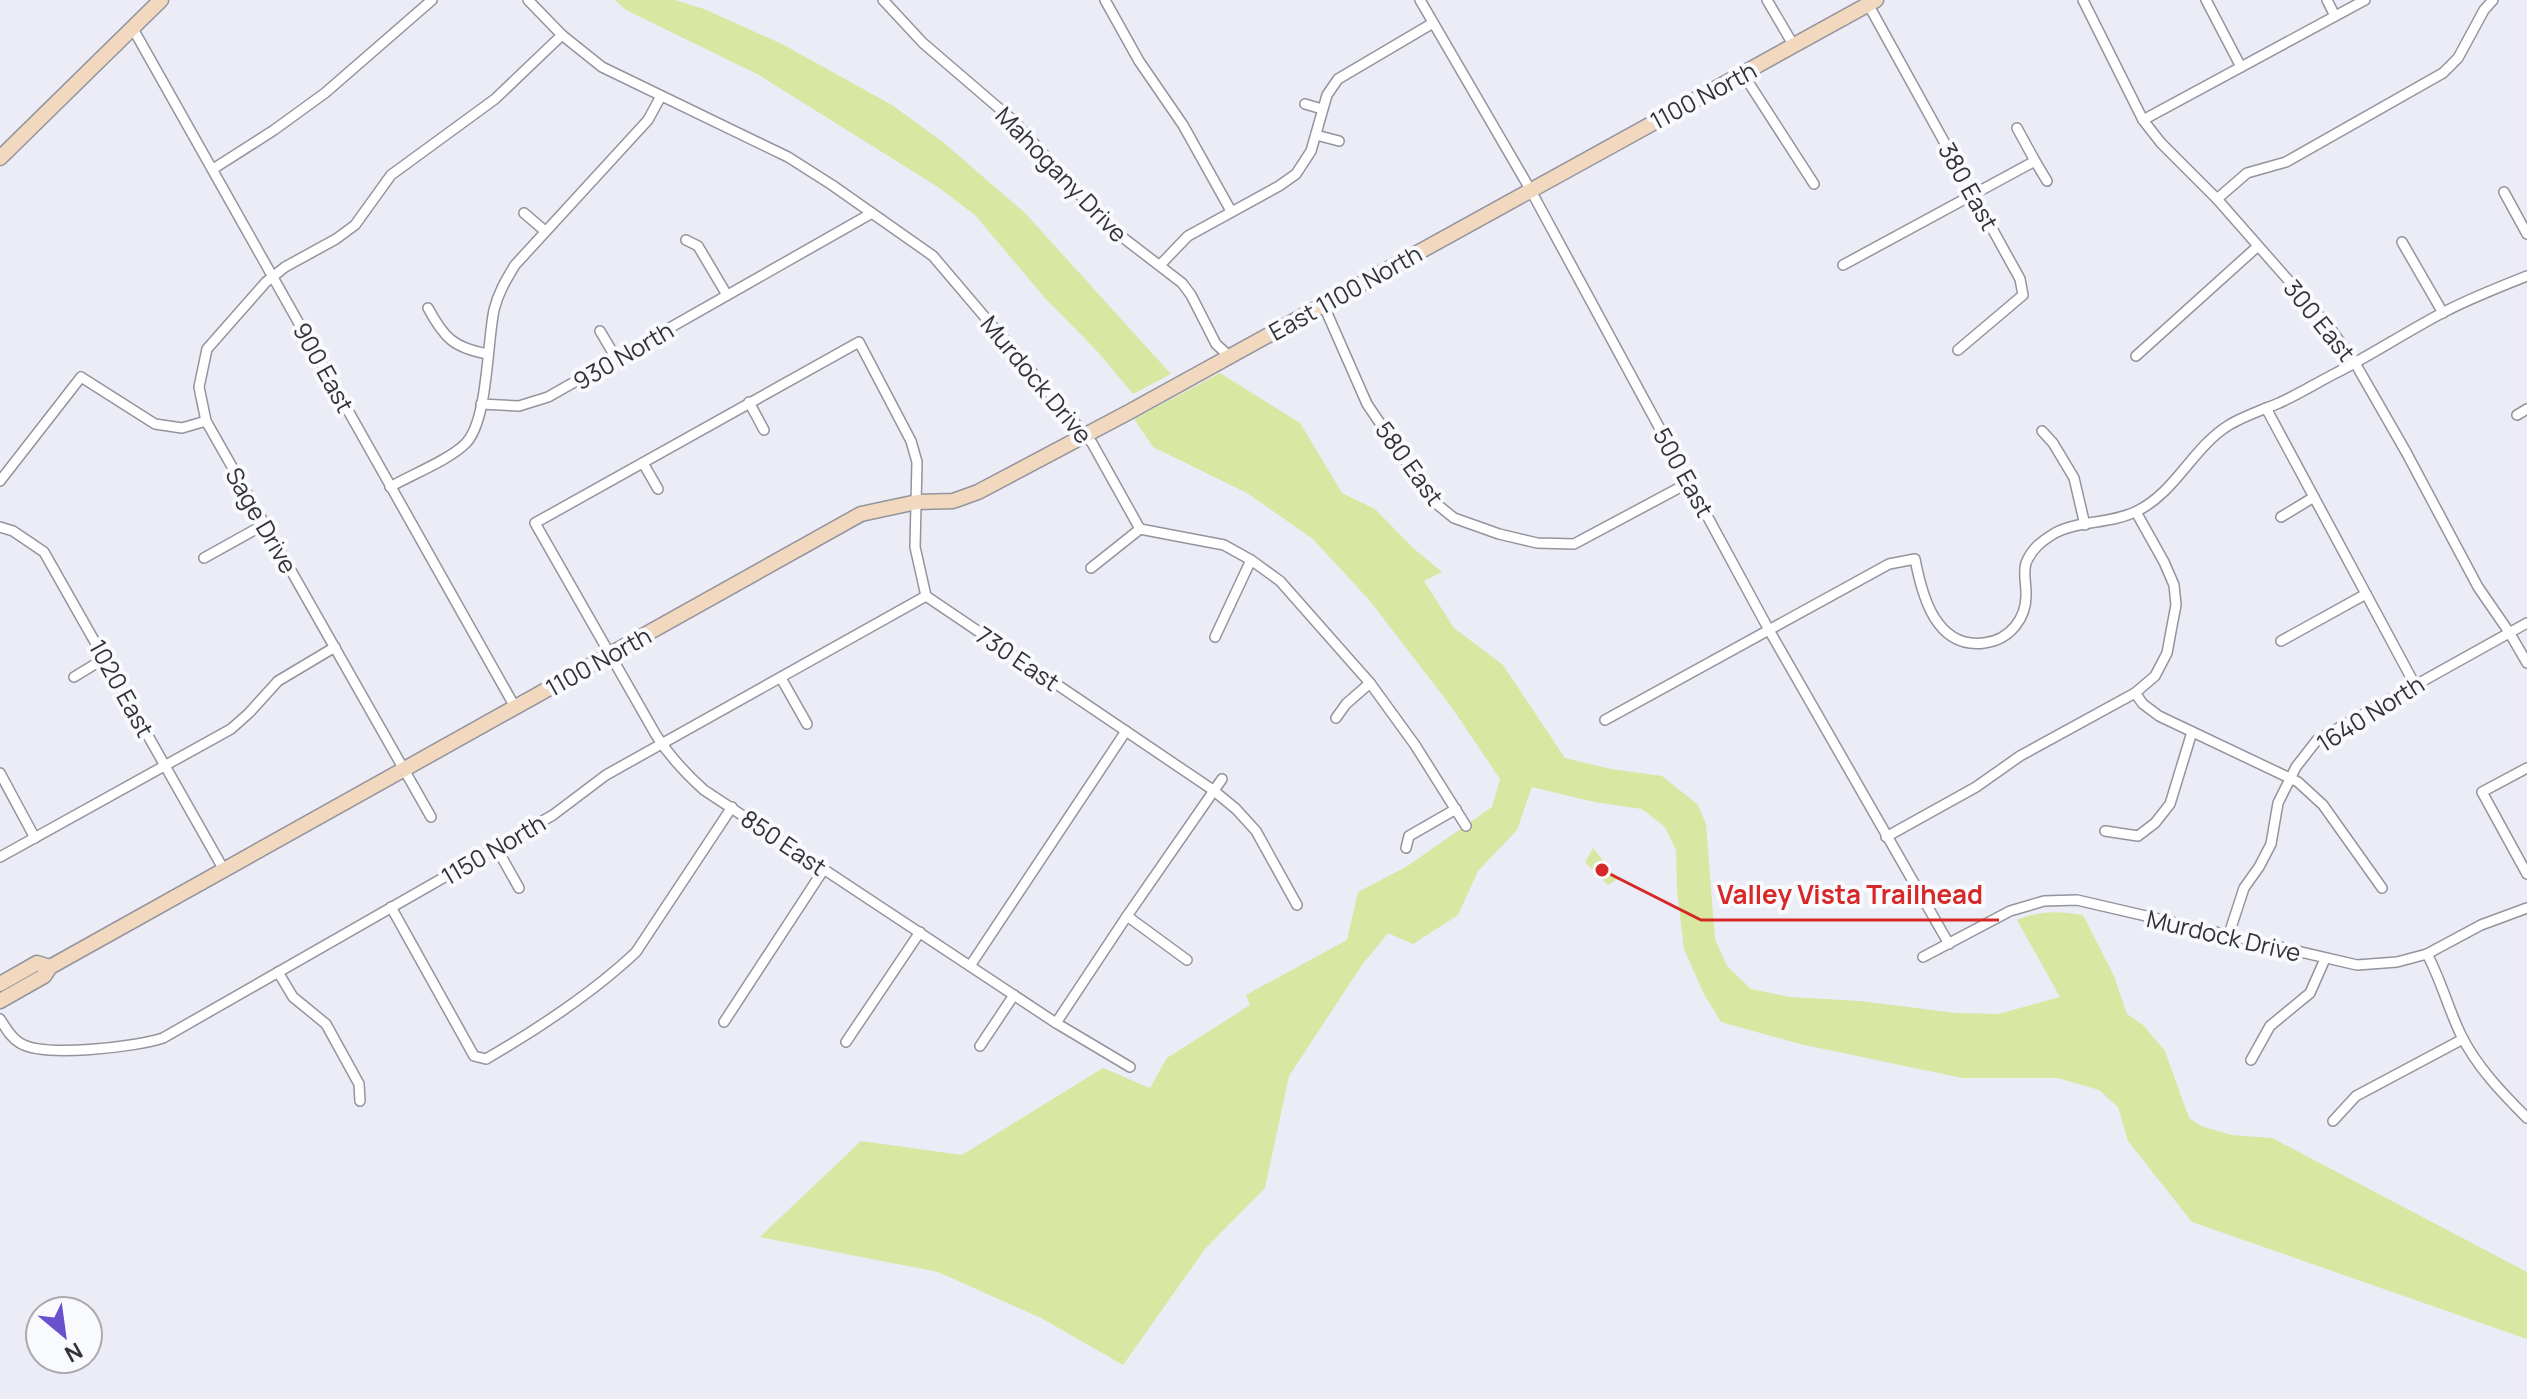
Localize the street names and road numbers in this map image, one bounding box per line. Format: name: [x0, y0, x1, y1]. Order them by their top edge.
street label: 1100 North: [1644, 53, 1762, 137]
street label: Mahogany Drive: [989, 99, 1135, 249]
street label: 380 East: [1931, 136, 2007, 236]
street label: East 1100 North: [1263, 236, 1427, 348]
street label: 300 East: [2277, 272, 2363, 368]
street label: Murdock Drive: [974, 308, 1100, 450]
street label: 930 North: [567, 313, 679, 397]
street label: 900 East: [286, 316, 362, 418]
street label: 580 East: [1368, 414, 1452, 512]
street label: 500 East: [1646, 422, 1722, 522]
street label: Sage Drive: [218, 461, 306, 579]
street label: 1100 North: [539, 618, 657, 704]
street label: 730 East: [970, 618, 1066, 698]
street label: 1020 East: [82, 633, 162, 743]
street label: 1640 North: [2310, 667, 2430, 759]
street label: 850 East: [735, 801, 833, 883]
street label: 1150 North: [435, 806, 551, 892]
street label: Murdock Drive: [2144, 901, 2304, 969]

